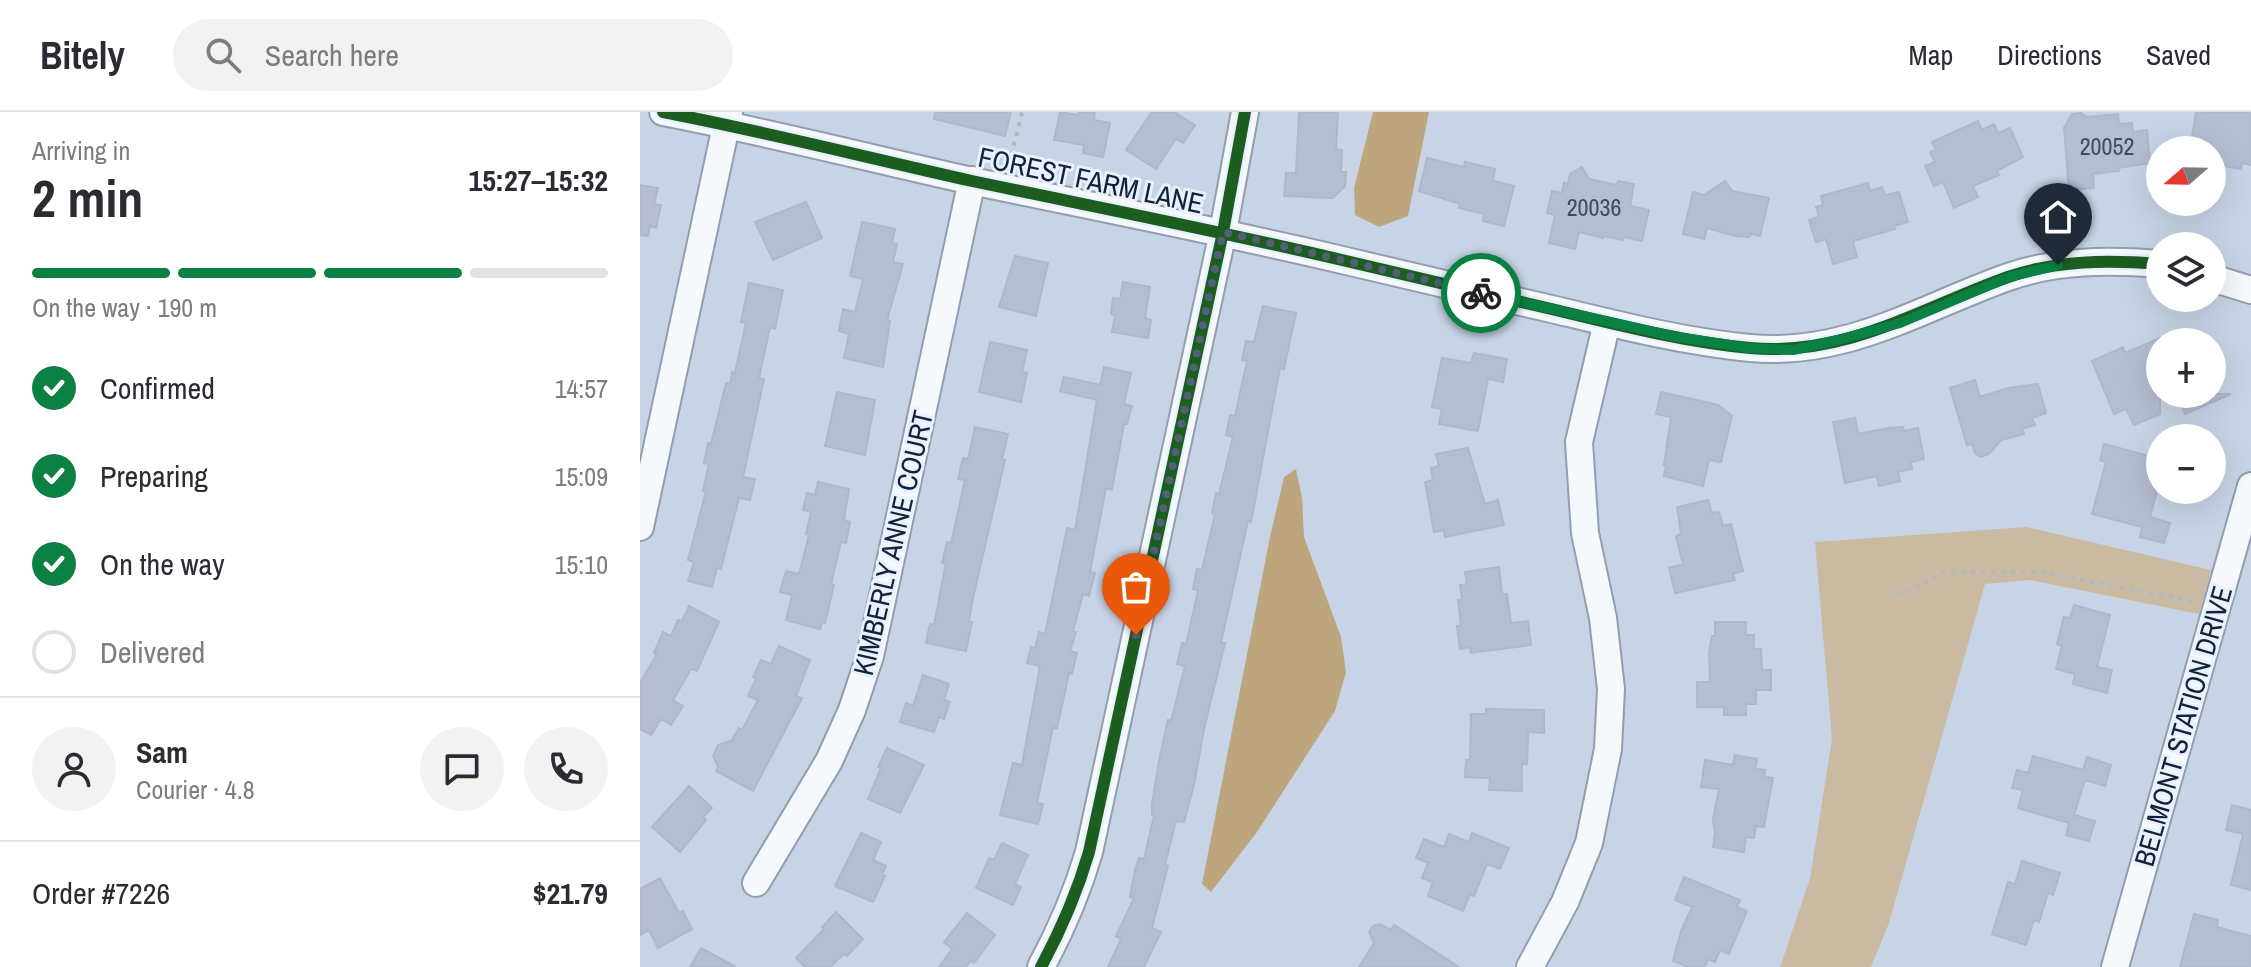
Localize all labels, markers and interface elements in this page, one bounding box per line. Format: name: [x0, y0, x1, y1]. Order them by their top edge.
search box: [173, 19, 733, 91]
text: Bitely: [40, 30, 125, 81]
icon: search: [201, 33, 245, 77]
text: Search here: [265, 35, 399, 75]
text: Map: [1909, 36, 1953, 74]
text: Directions: [1997, 36, 2102, 74]
text: Saved: [2146, 36, 2211, 74]
house number: 20052: [2080, 130, 2134, 162]
text: Arriving in: [32, 133, 130, 168]
north arrow: [2146, 136, 2226, 216]
map controls: [2146, 136, 2226, 504]
street label: FOREST FARM LANE: [975, 138, 1207, 222]
text: 15:27–15:32: [469, 160, 608, 200]
text: 2 min: [32, 163, 143, 233]
pin: [2024, 183, 2092, 265]
house number: 20036: [1567, 191, 1621, 223]
icon: home: [2036, 195, 2080, 239]
button: layers: [2146, 232, 2226, 312]
courier: [1441, 253, 1521, 333]
icon: bike: [1459, 271, 1503, 315]
text: On the way · 190 m: [32, 290, 217, 325]
button: +: [2146, 328, 2226, 408]
icon: check: [32, 366, 76, 410]
text: Confirmed: [100, 368, 215, 408]
text: 14:57: [555, 371, 608, 406]
street label: KIMBERLY ANNE COURT: [844, 407, 942, 679]
button: −: [2146, 424, 2226, 504]
icon: check: [32, 454, 76, 498]
text: Preparing: [100, 456, 208, 496]
text: 15:09: [555, 459, 608, 494]
icon: check: [32, 542, 76, 586]
text: On the way: [100, 544, 224, 584]
text: 15:10: [555, 547, 608, 582]
pin: [1102, 553, 1170, 635]
icon: bag: [1114, 565, 1158, 609]
street label: BELMONT STATION DRIVE: [2125, 582, 2241, 870]
text: Delivered: [100, 632, 205, 672]
button: person: [32, 727, 116, 811]
button: chat: [420, 727, 504, 811]
button: phone: [524, 727, 608, 811]
text: Sam: [136, 732, 188, 772]
text: Courier · 4.8: [136, 772, 255, 807]
text: Order #7226: [32, 873, 170, 913]
text: $21.79: [533, 873, 608, 913]

